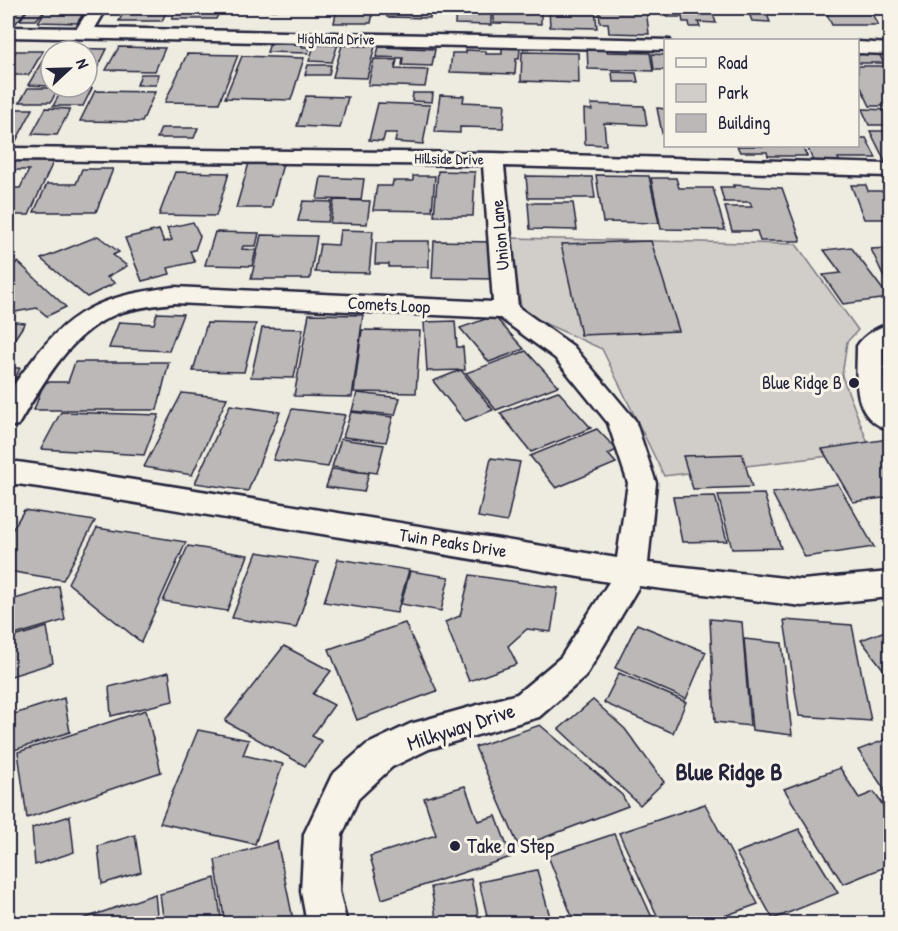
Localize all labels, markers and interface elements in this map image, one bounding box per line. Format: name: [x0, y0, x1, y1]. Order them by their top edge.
street label: Highland Drive: [297, 27, 375, 50]
north arrow: [39, 39, 99, 99]
legend: [664, 39, 859, 147]
text: Road: [718, 50, 748, 75]
text: N: [71, 55, 95, 72]
text: Park: [718, 80, 749, 105]
text: Building: [718, 110, 770, 135]
street label: Hillside Drive: [414, 147, 484, 170]
street label: Union Lane: [484, 199, 515, 271]
street label: Comets Loop: [347, 290, 431, 319]
place label: Blue Ridge B: [762, 370, 842, 395]
marker: Blue Ridge B: [847, 376, 861, 390]
street label: Twin Peaks Drive: [398, 522, 509, 563]
street label: Milkyway Drive: [403, 695, 518, 758]
district label: Blue Ridge B: [676, 755, 782, 788]
place label: Take a Step: [467, 831, 554, 860]
marker: Take a Step: [448, 839, 462, 853]

